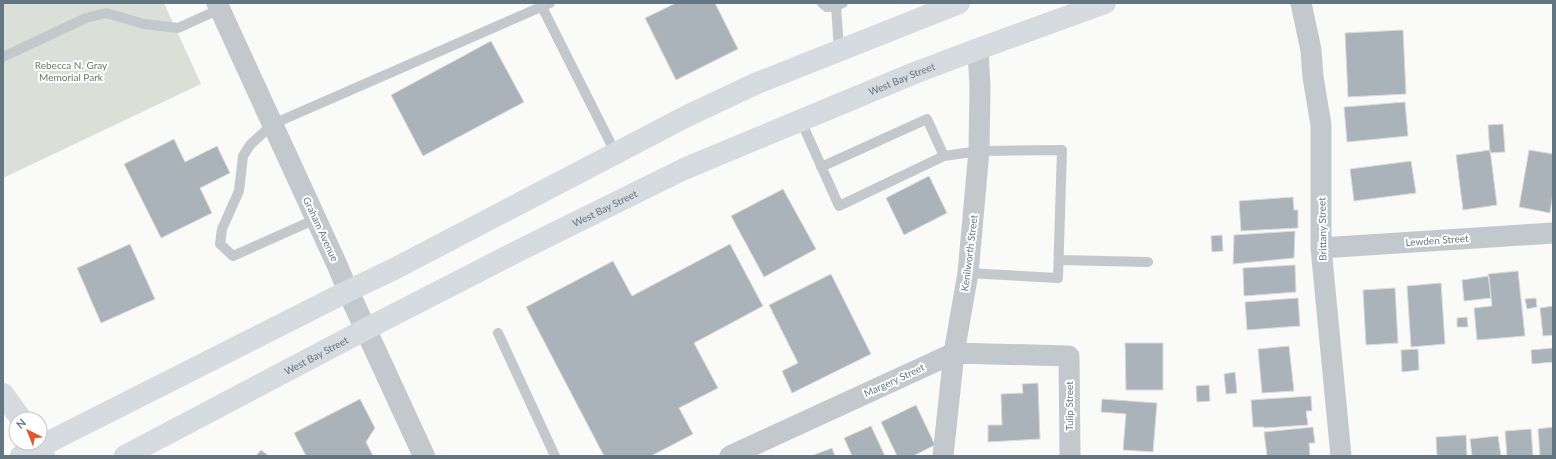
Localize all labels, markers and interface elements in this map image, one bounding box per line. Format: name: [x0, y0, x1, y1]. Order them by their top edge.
park label: Rebecca N. Gray Memorial Park: [35, 59, 108, 83]
street label: West Bay Street: [867, 60, 937, 98]
street label: West Bay Street: [570, 187, 639, 229]
street label: Graham Avenue: [301, 195, 341, 263]
street label: Brittany Street: [1315, 197, 1329, 261]
street label: Kenilworth Street: [958, 214, 980, 292]
street label: Lewden Street: [1405, 232, 1469, 248]
street label: West Bay Street: [282, 333, 351, 377]
street label: Margery Street: [862, 361, 927, 399]
street label: Tulip Street: [1063, 381, 1075, 431]
north arrow: [8, 411, 48, 451]
text: N: [13, 416, 28, 431]

